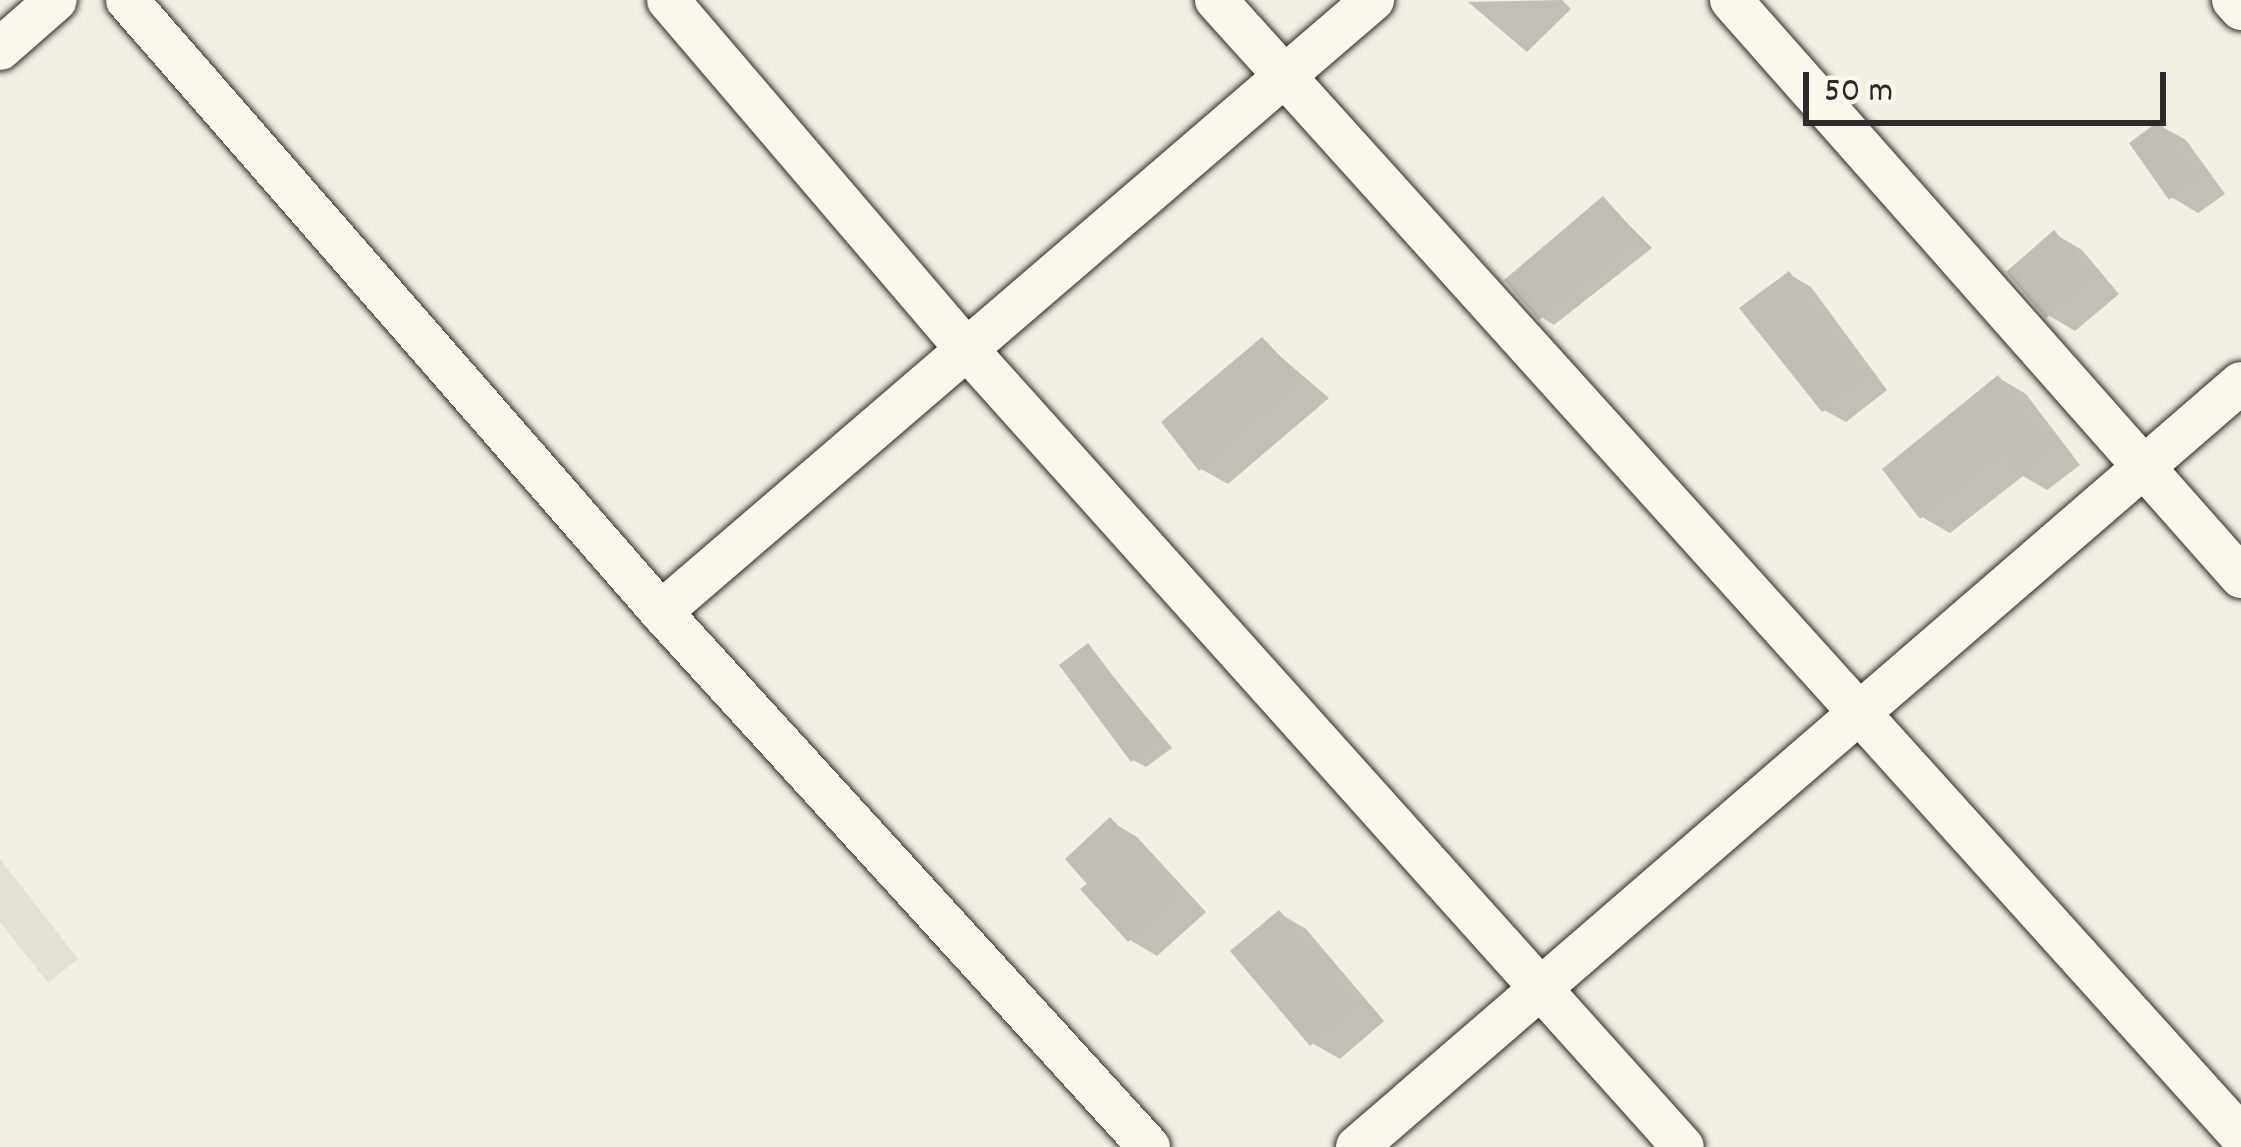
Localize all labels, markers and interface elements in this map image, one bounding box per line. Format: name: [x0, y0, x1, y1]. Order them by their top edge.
scale bar: [1809, 48, 2172, 122]
text: 50 m: [1824, 67, 1893, 119]

